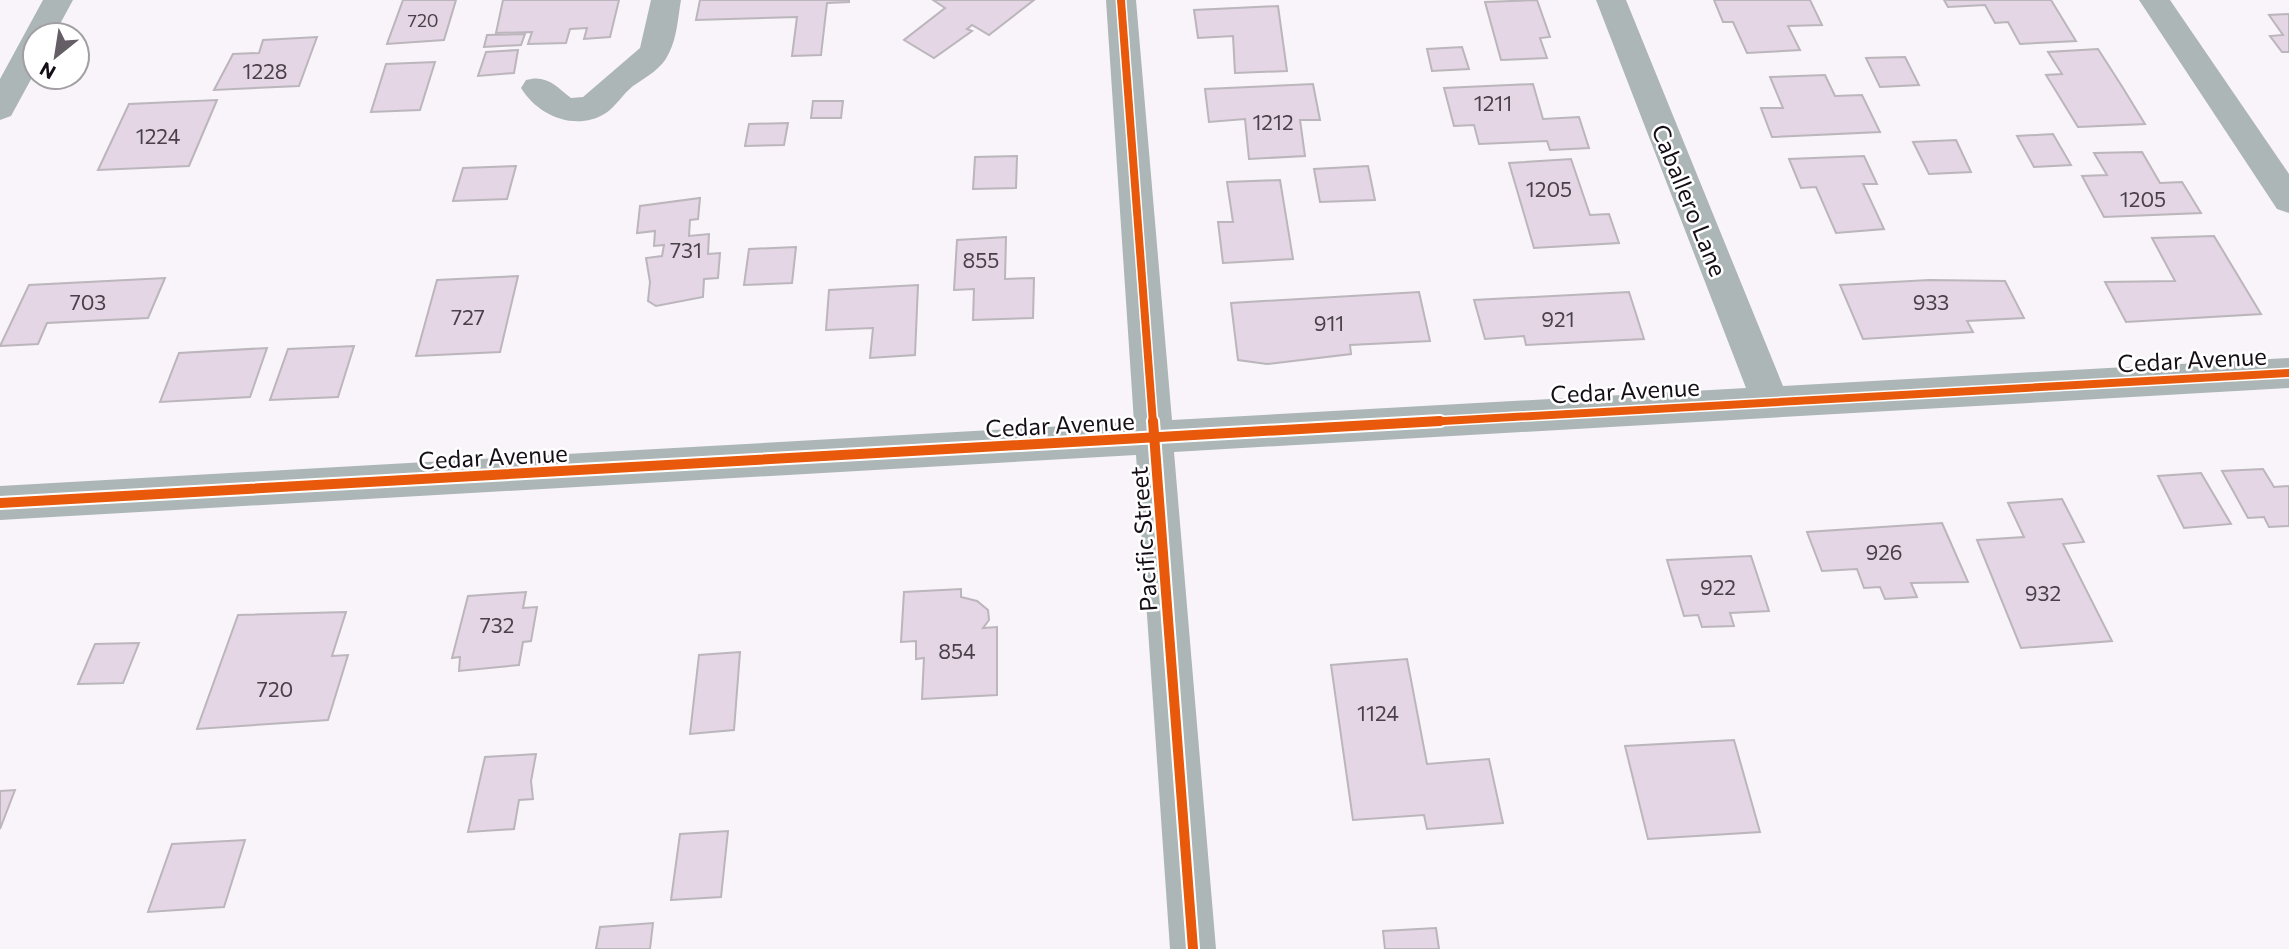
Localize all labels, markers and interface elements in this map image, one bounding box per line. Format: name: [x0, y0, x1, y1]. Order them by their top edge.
house number: 720: [407, 9, 439, 31]
north arrow: [21, 21, 91, 91]
text: N: [35, 58, 59, 85]
house number: 1228: [243, 58, 287, 83]
house number: 1211: [1474, 90, 1512, 115]
house number: 1212: [1252, 109, 1294, 134]
street label: Caballero Lane: [1646, 120, 1734, 280]
house number: 1224: [136, 123, 181, 148]
house number: 1205: [1526, 176, 1572, 201]
house number: 1205: [2120, 186, 2166, 211]
house number: 731: [670, 237, 702, 262]
house number: 855: [963, 247, 999, 272]
house number: 703: [70, 289, 106, 314]
house number: 933: [1913, 289, 1949, 314]
house number: 727: [451, 304, 485, 329]
house number: 921: [1541, 306, 1575, 331]
house number: 911: [1314, 310, 1344, 335]
street label: Cedar Avenue: [2116, 341, 2268, 377]
street label: Cedar Avenue: [1549, 372, 1701, 408]
street label: Cedar Avenue: [984, 406, 1136, 442]
street label: Cedar Avenue: [417, 438, 569, 474]
street label: Pacific Street: [1123, 465, 1163, 613]
house number: 926: [1865, 539, 1903, 564]
house number: 922: [1700, 574, 1736, 599]
house number: 932: [2025, 580, 2061, 605]
house number: 732: [480, 612, 514, 637]
house number: 854: [938, 638, 976, 663]
house number: 720: [257, 676, 293, 701]
house number: 1124: [1357, 700, 1399, 725]

